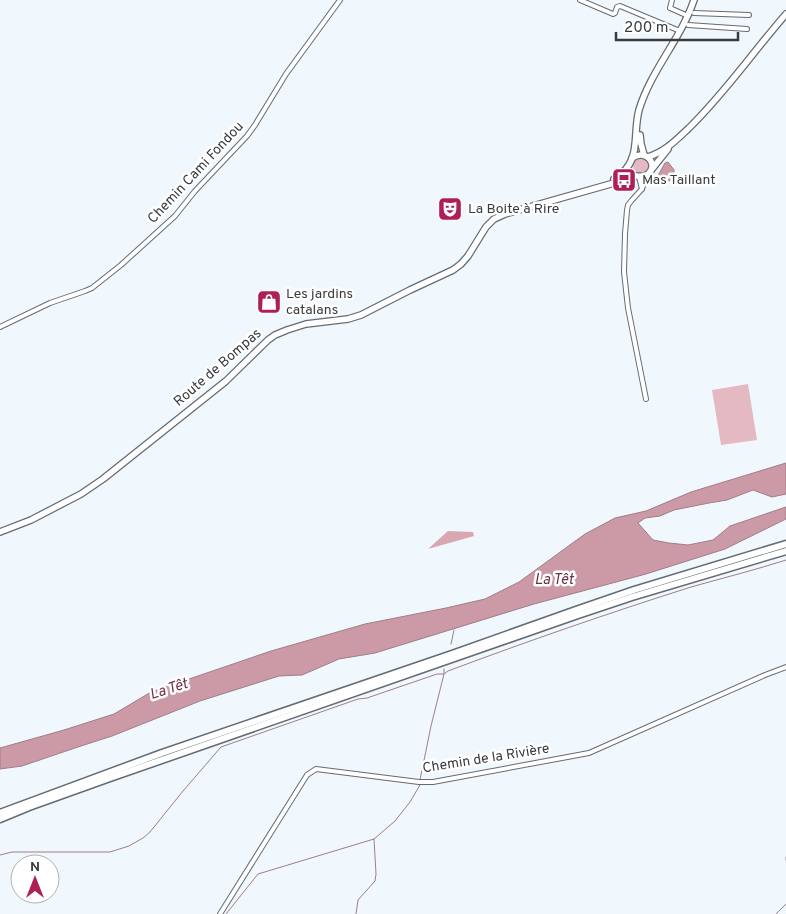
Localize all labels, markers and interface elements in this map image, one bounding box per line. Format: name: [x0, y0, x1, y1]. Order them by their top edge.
scale bar: [616, 10, 738, 42]
text: 200 m: [624, 19, 669, 38]
street label: Chemin Cami Fondou: [144, 119, 248, 227]
bus stop icon: Mas Taillant: [611, 167, 637, 193]
place label: Mas Taillant: [642, 172, 716, 189]
theatre icon: La Boite à Rire: [437, 196, 463, 222]
place label: La Boite à Rire: [468, 201, 559, 218]
place label: Les jardins catalans: [286, 286, 353, 319]
shop icon: Les jardins catalans: [256, 289, 282, 315]
street label: Route de Bompas: [171, 325, 265, 411]
water label: La Têt: [534, 571, 574, 590]
water label: La Têt: [148, 675, 191, 705]
street label: Chemin de la Rivière: [421, 741, 551, 777]
north arrow: [10, 854, 60, 904]
text: N: [30, 859, 40, 876]

